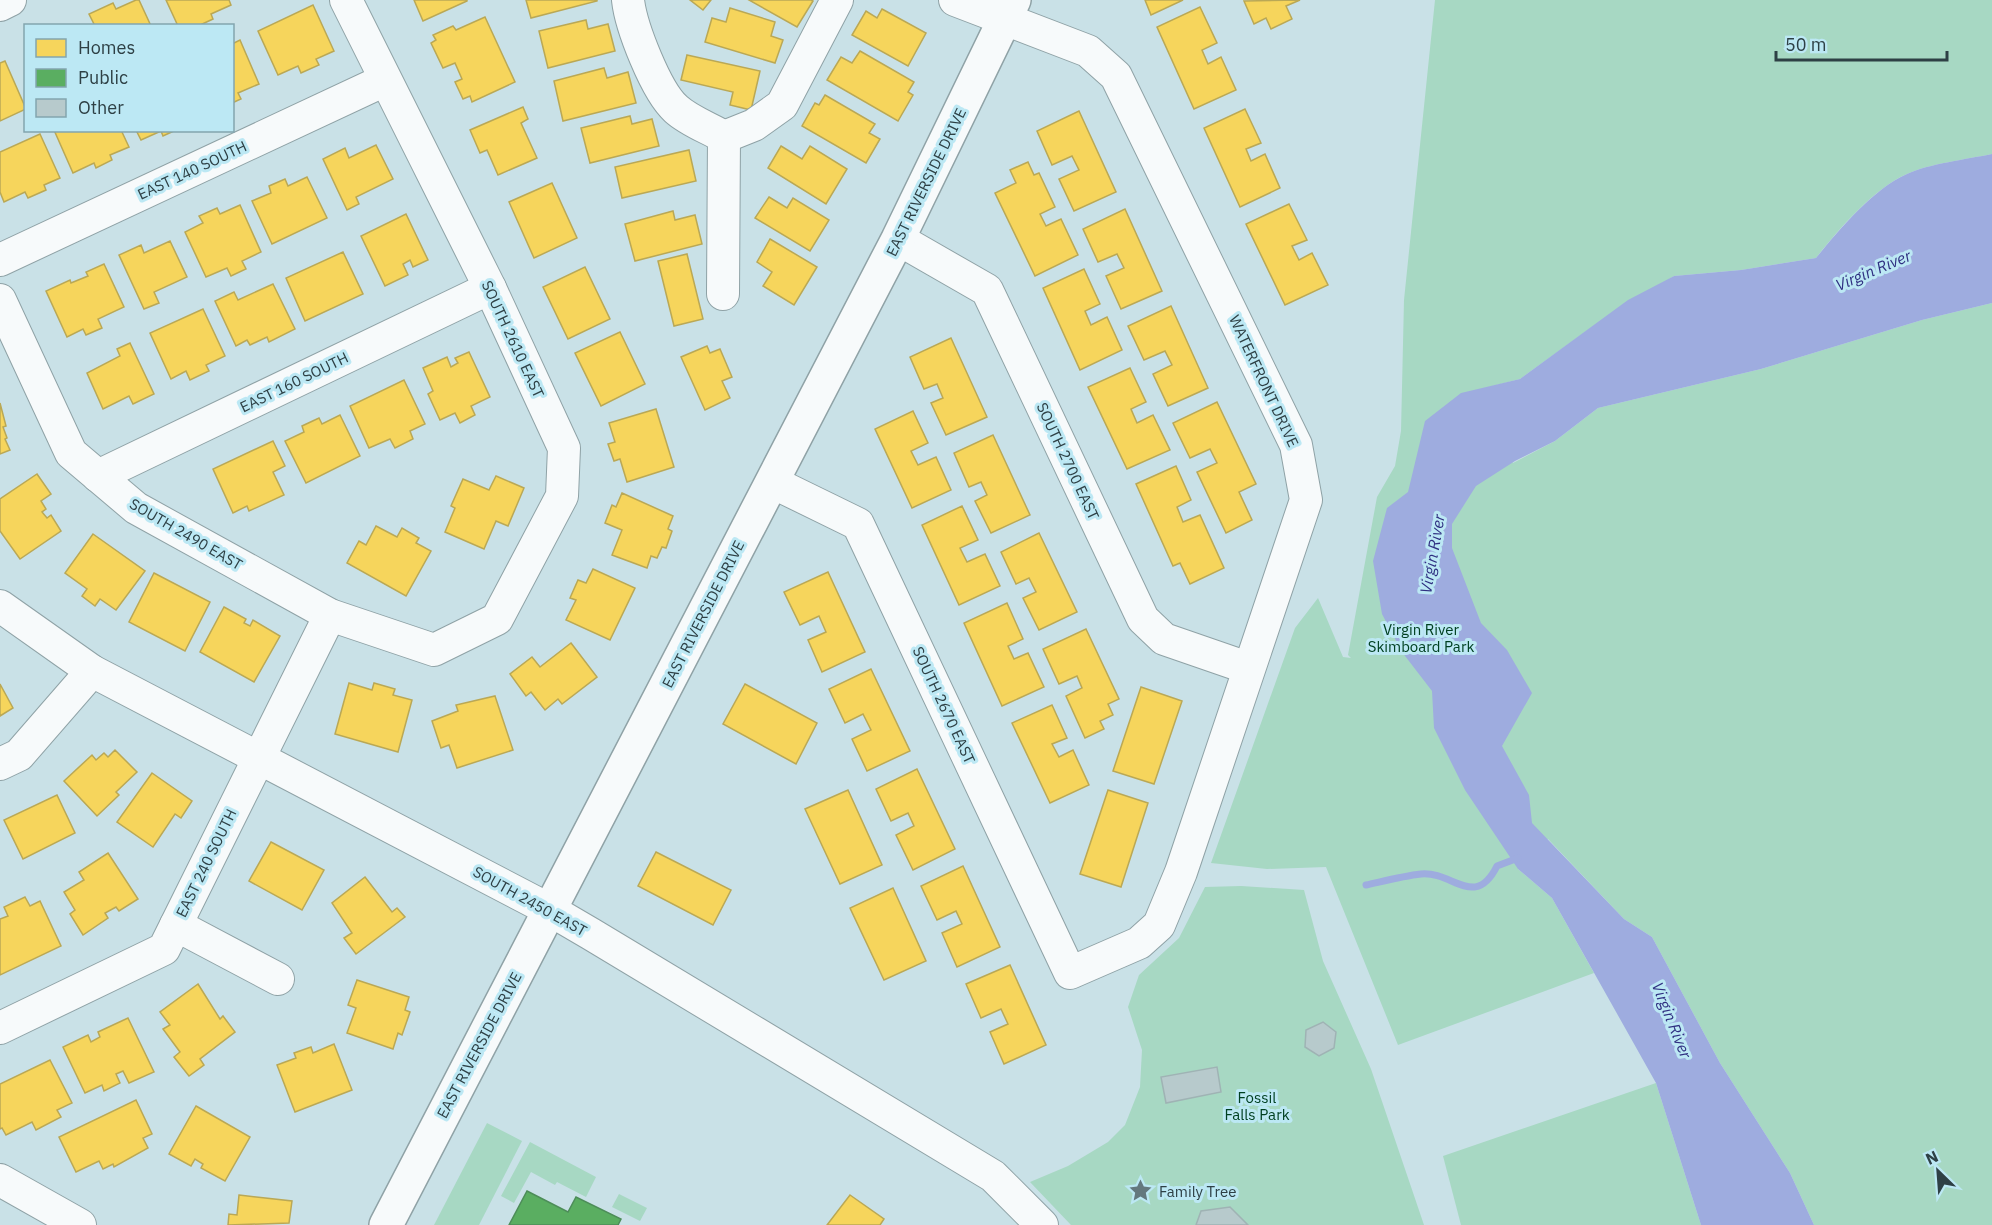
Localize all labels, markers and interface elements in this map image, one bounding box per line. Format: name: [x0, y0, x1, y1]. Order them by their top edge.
legend: [24, 24, 234, 132]
scale bar: [1776, 24, 1947, 62]
text: 50 m: [1785, 33, 1827, 56]
text: Homes: [78, 36, 135, 59]
text: Public: [78, 66, 128, 89]
text: Other: [78, 96, 124, 119]
street label: EAST RIVERSIDE DRIVE: [882, 105, 970, 259]
street label: EAST 140 SOUTH: [134, 136, 250, 204]
water label: Virgin River: [1832, 245, 1915, 295]
street label: SOUTH 2610 EAST: [478, 277, 549, 401]
street label: WATERFRONT DRIVE: [1225, 312, 1303, 450]
street label: EAST 160 SOUTH: [237, 348, 351, 416]
street label: SOUTH 2700 EAST: [1033, 399, 1104, 523]
street label: SOUTH 2490 EAST: [126, 494, 246, 574]
water label: Virgin River: [1415, 512, 1449, 595]
street label: EAST RIVERSIDE DRIVE: [658, 537, 748, 691]
park label: Virgin River Skimboard Park: [1368, 620, 1474, 656]
street label: SOUTH 2670 EAST: [909, 643, 980, 767]
street label: EAST 240 SOUTH: [172, 806, 240, 920]
street label: SOUTH 2450 EAST: [470, 862, 591, 940]
street label: EAST RIVERSIDE DRIVE: [432, 969, 526, 1121]
water label: Virgin River: [1648, 979, 1697, 1062]
park label: Fossil Falls Park: [1224, 1088, 1290, 1124]
north arrow: [1908, 1141, 1968, 1201]
text: N: [1922, 1146, 1941, 1169]
place icon: Family Tree: [1128, 1178, 1154, 1204]
place label: Family Tree: [1159, 1182, 1236, 1201]

